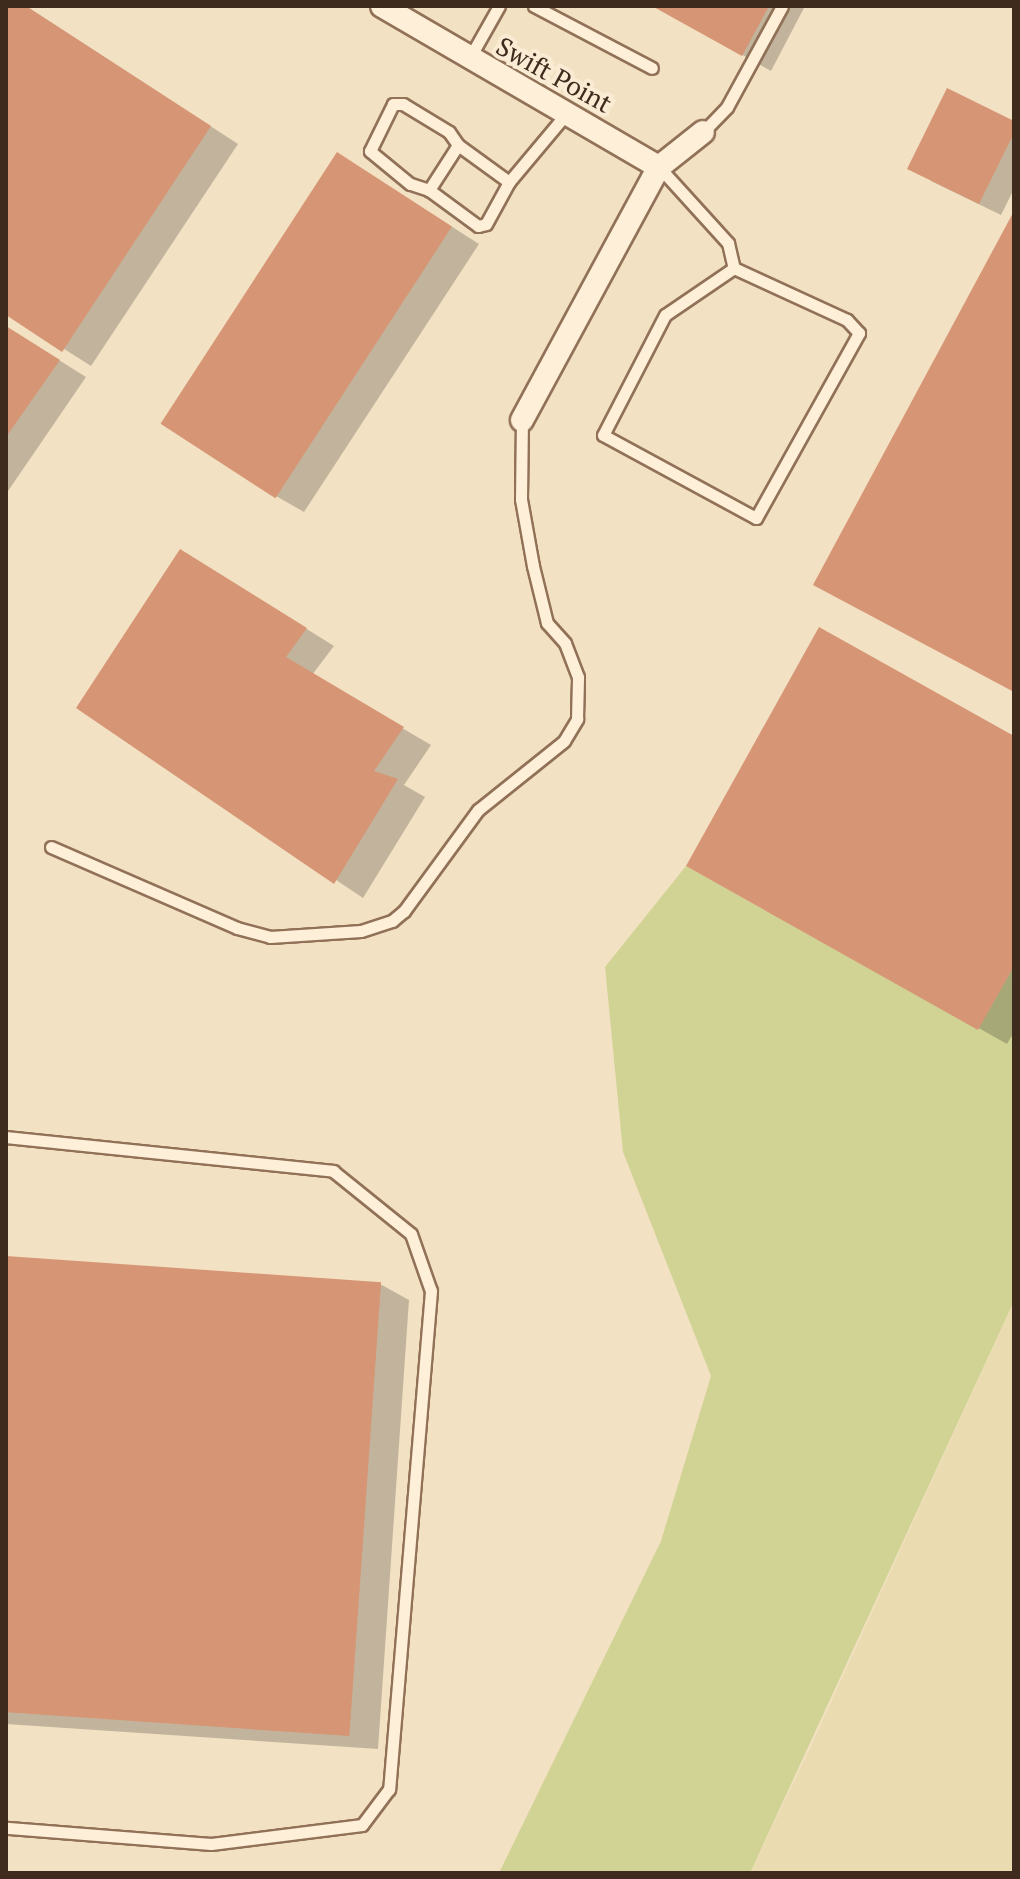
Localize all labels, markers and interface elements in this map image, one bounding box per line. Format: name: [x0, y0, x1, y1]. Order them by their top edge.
street label: Swift Point: [491, 31, 617, 119]

